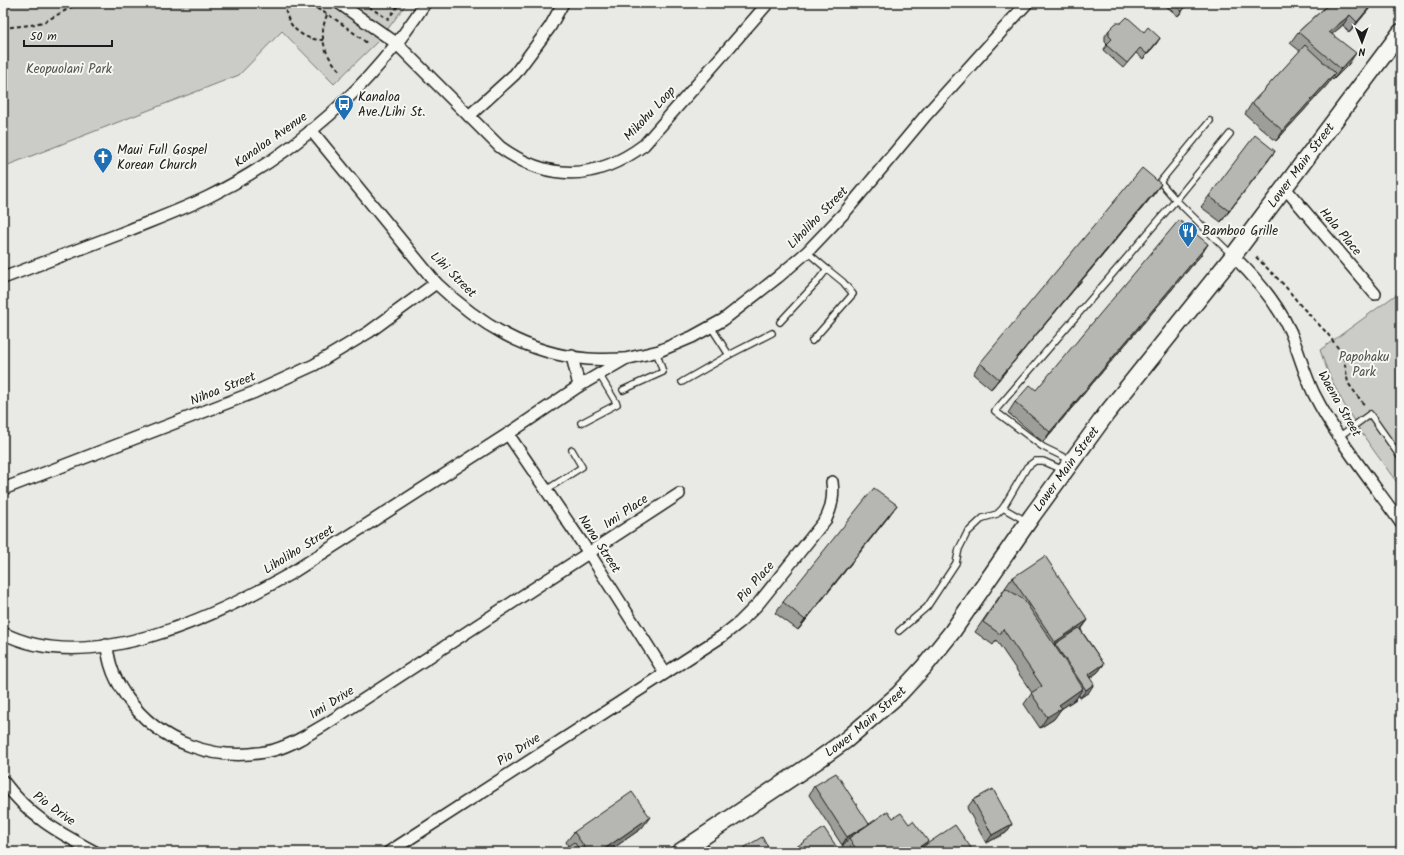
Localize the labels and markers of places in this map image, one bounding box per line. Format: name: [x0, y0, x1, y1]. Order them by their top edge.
place label: Kanaloa Ave./Lihi St.: [358, 87, 425, 123]
bus stop icon: Kanaloa Ave./Lihi St.: [333, 93, 355, 121]
place label: Maui Full Gospel Korean Church: [117, 140, 207, 176]
church icon: Maui Full Gospel Korean Church: [92, 146, 114, 174]
restaurant icon: Bamboo Grille: [1177, 220, 1199, 248]
place label: Bamboo Grille: [1202, 221, 1278, 242]

